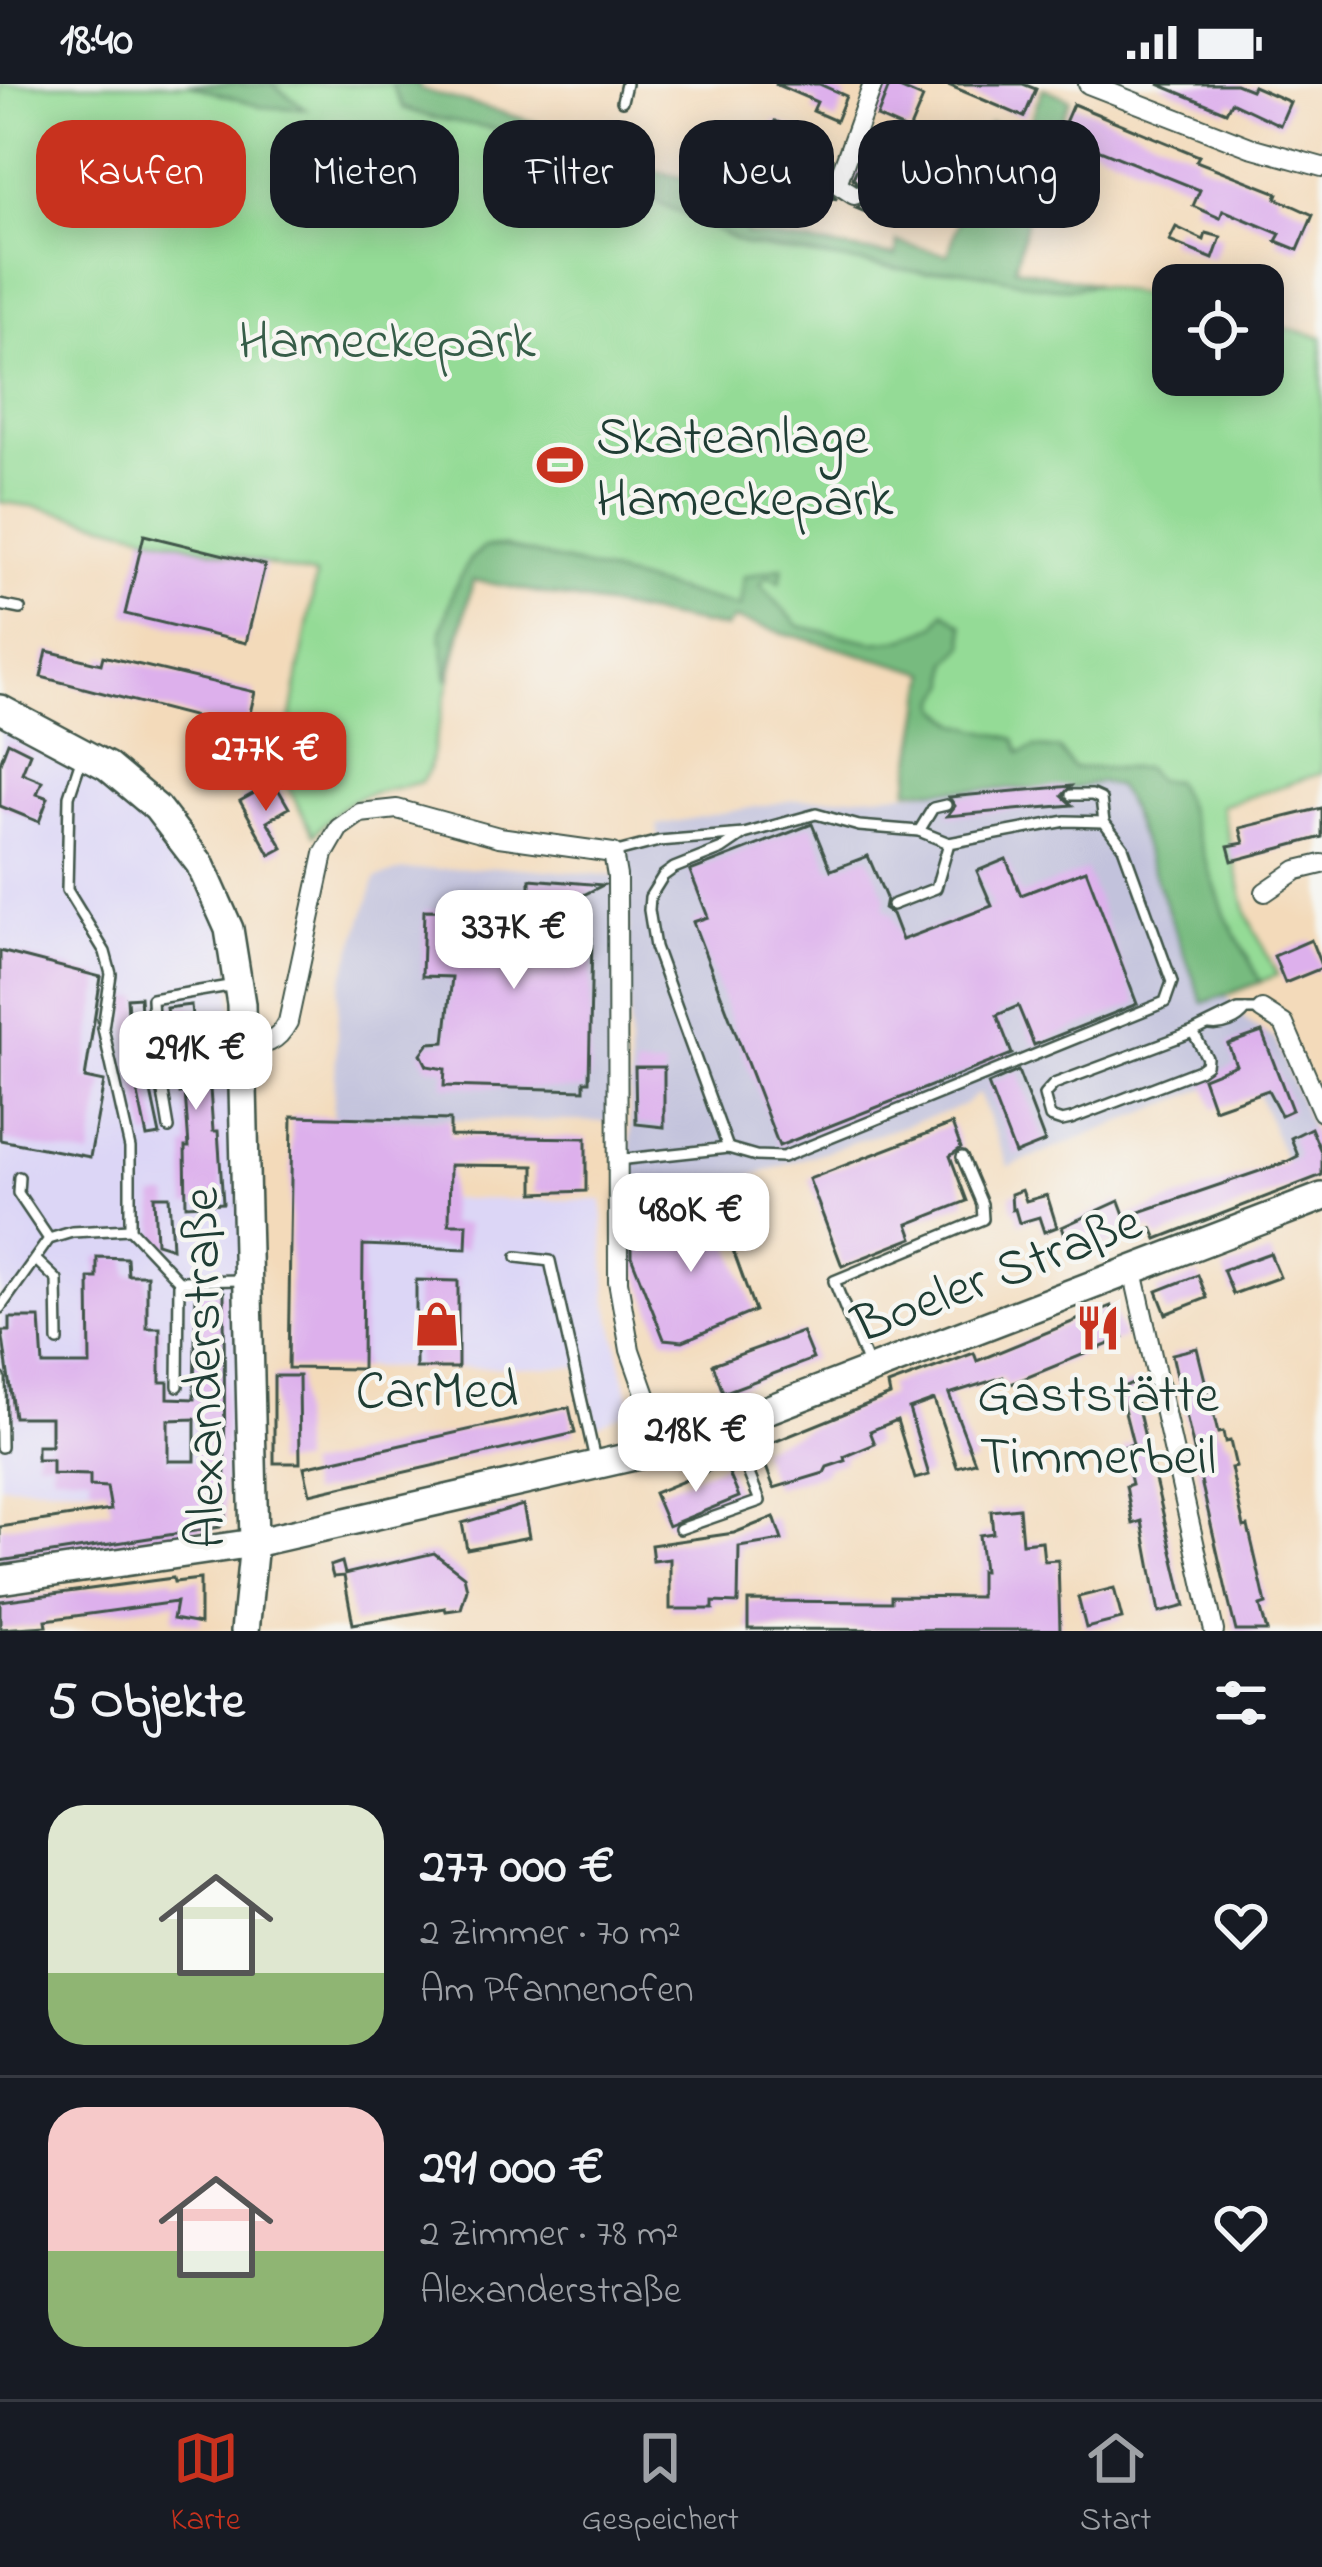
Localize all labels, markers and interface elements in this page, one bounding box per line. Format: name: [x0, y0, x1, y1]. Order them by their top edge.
text: 18:40: [60, 9, 133, 75]
chip: Kaufen: [36, 120, 246, 228]
chip: Mieten: [270, 120, 459, 228]
chip: Filter: [483, 120, 655, 228]
chip: Neu: [679, 120, 834, 228]
chip: Wohnung: [858, 120, 1100, 228]
map controls: [1152, 264, 1284, 396]
button: locate: [1152, 264, 1284, 396]
park label: Hameckepark: [238, 305, 536, 383]
place label: Skateanlage Hameckepark: [596, 401, 894, 541]
sports icon: Skateanlage Hameckepark: [535, 440, 585, 490]
pin: 277K €: [168, 712, 364, 814]
text: 277K €: [212, 722, 320, 779]
pin: 337K €: [416, 890, 612, 992]
text: 337K €: [462, 900, 566, 957]
pin: 291K €: [98, 1011, 294, 1113]
text: 291K €: [146, 1021, 246, 1078]
pin: 480K €: [593, 1173, 789, 1275]
text: 480K €: [639, 1183, 743, 1240]
street label: Alexanderstraße: [165, 1186, 249, 1549]
street label: Boeler Straße: [841, 1186, 1154, 1368]
shop icon: CarMed: [412, 1299, 462, 1349]
restaurant icon: Gaststätte Timmerbeil: [1073, 1303, 1123, 1353]
place label: CarMed: [356, 1355, 518, 1433]
place label: Gaststätte Timmerbeil: [977, 1359, 1220, 1499]
pin: 218K €: [598, 1393, 794, 1495]
text: 218K €: [645, 1403, 747, 1460]
text: 5 Objekte: [48, 1666, 245, 1741]
icon: filters: [1208, 1670, 1274, 1736]
text: 277 000 €: [420, 1831, 615, 1906]
icon: home: [144, 1853, 288, 1997]
icon: heart: [1208, 1892, 1274, 1958]
text: 2 Zimmer · 70 m²: [420, 1906, 681, 1963]
text: Am Pfannenofen: [420, 1963, 694, 2020]
text: 291 000 €: [420, 2132, 604, 2207]
icon: home: [144, 2155, 288, 2299]
icon: heart: [1208, 2194, 1274, 2260]
text: 2 Zimmer · 78 m²: [420, 2207, 679, 2264]
text: Alexanderstraße: [420, 2264, 681, 2321]
tab: Karte: [171, 2425, 240, 2545]
tab: Gespeichert: [582, 2425, 739, 2545]
tab: Start: [1080, 2425, 1151, 2545]

